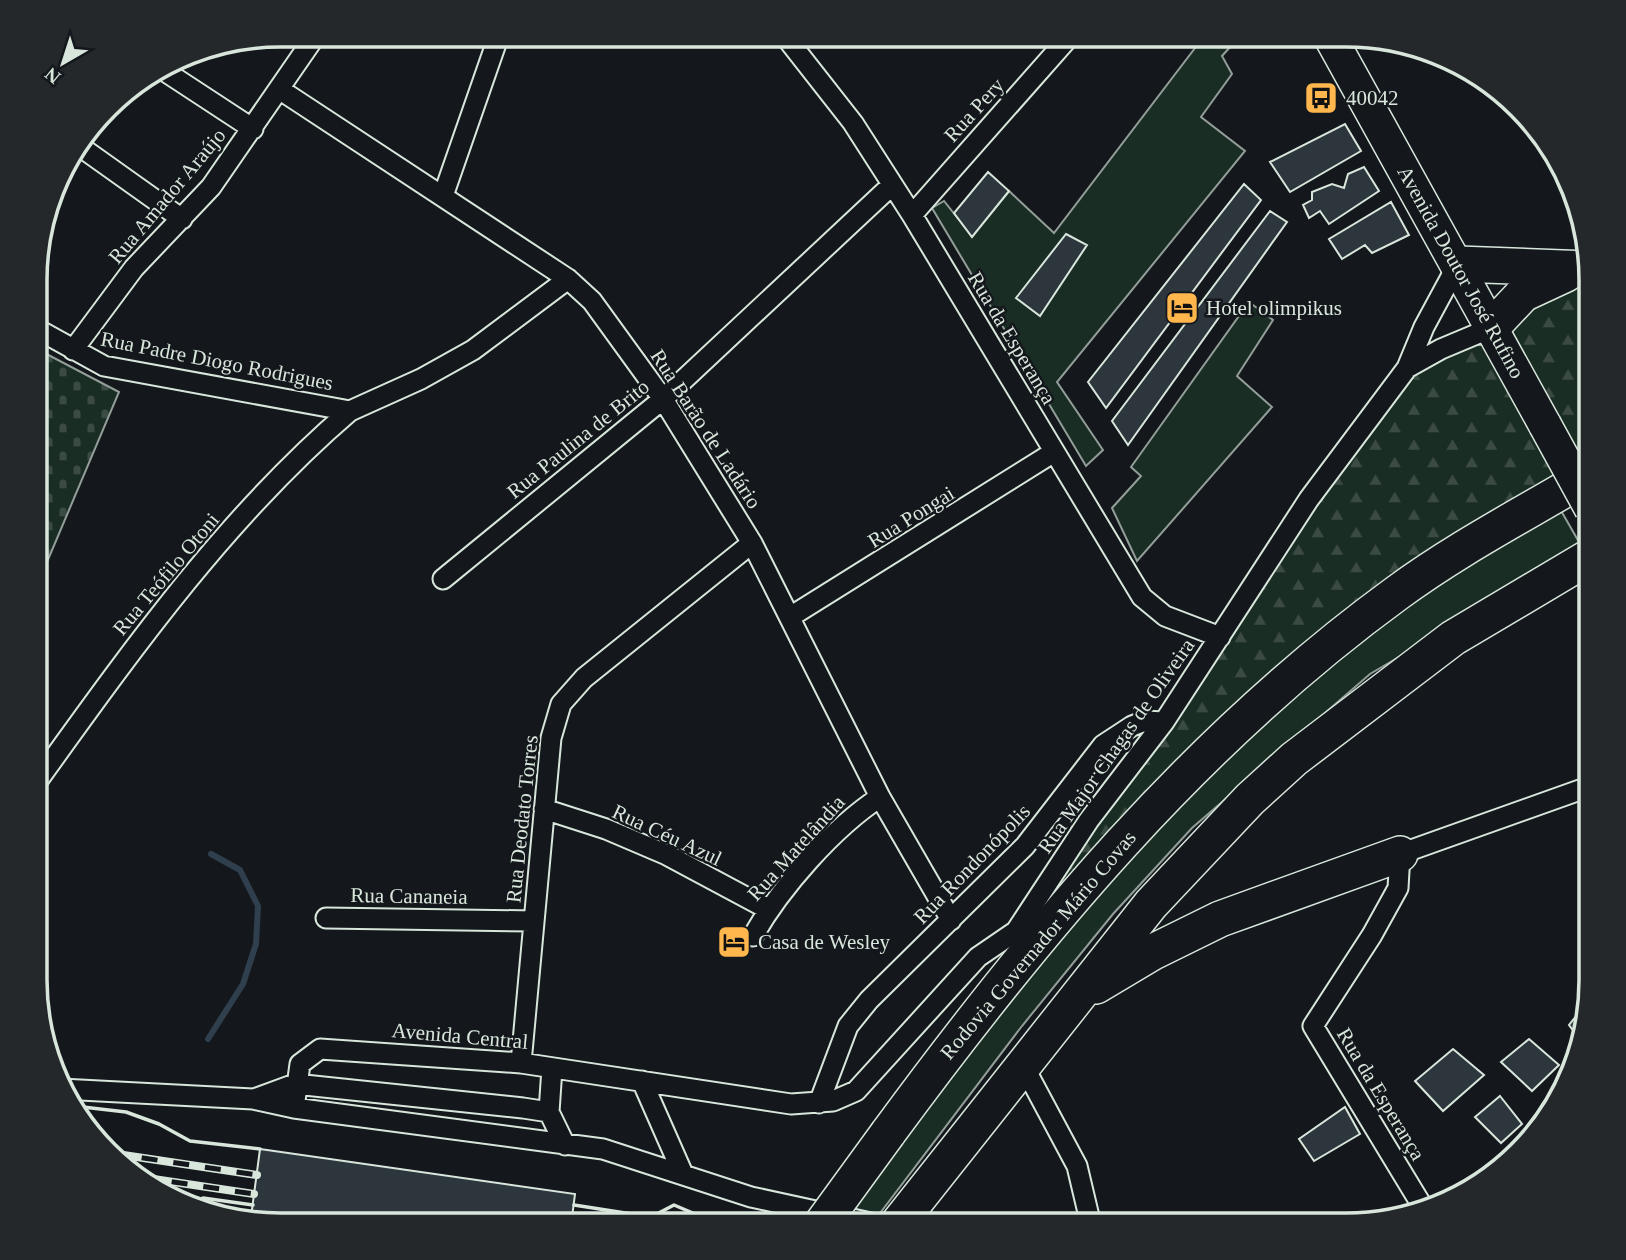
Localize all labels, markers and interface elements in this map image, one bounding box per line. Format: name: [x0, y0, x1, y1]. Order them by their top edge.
north arrow: [28, 28, 98, 98]
text: N: [40, 63, 65, 88]
street label: Rua Pery: [939, 73, 1009, 147]
bus stop icon: 40042: [1302, 79, 1340, 117]
place label: 40042: [1346, 86, 1399, 110]
street label: Rua Amador Araújo: [103, 124, 231, 268]
street label: Avenida Doutor José Rufino: [1392, 162, 1530, 382]
street label: Rua da Esperança: [963, 267, 1061, 409]
hotel icon: Hotel olimpikus: [1163, 289, 1201, 327]
place label: Hotel olimpikus: [1206, 296, 1342, 320]
street label: Rua Padre Diogo Rodrigues: [99, 327, 335, 395]
street label: Rua Barão de Ladário: [646, 345, 766, 513]
street label: Rua Paulina de Brito: [502, 374, 654, 504]
street label: Rua Pongai: [863, 481, 959, 553]
street label: Rua Teófilo Otoni: [108, 508, 224, 640]
street label: Rua Major Chagas de Oliveira: [1033, 633, 1200, 858]
street label: Rua Deodato Torres: [501, 734, 543, 904]
street label: Rua Matelândia: [742, 790, 850, 906]
street label: Rua Céu Azul: [609, 799, 726, 871]
street label: Rua Rondonópolis: [909, 799, 1035, 929]
street label: Rodovia Governador Mário Covas: [935, 826, 1141, 1064]
street label: Rua Cananeia: [350, 883, 468, 909]
hotel icon: Casa de Wesley: [715, 923, 753, 961]
place label: Casa de Wesley: [758, 930, 891, 954]
street label: Avenida Central: [391, 1018, 529, 1054]
street label: Rua da Esperança: [1332, 1023, 1430, 1165]

